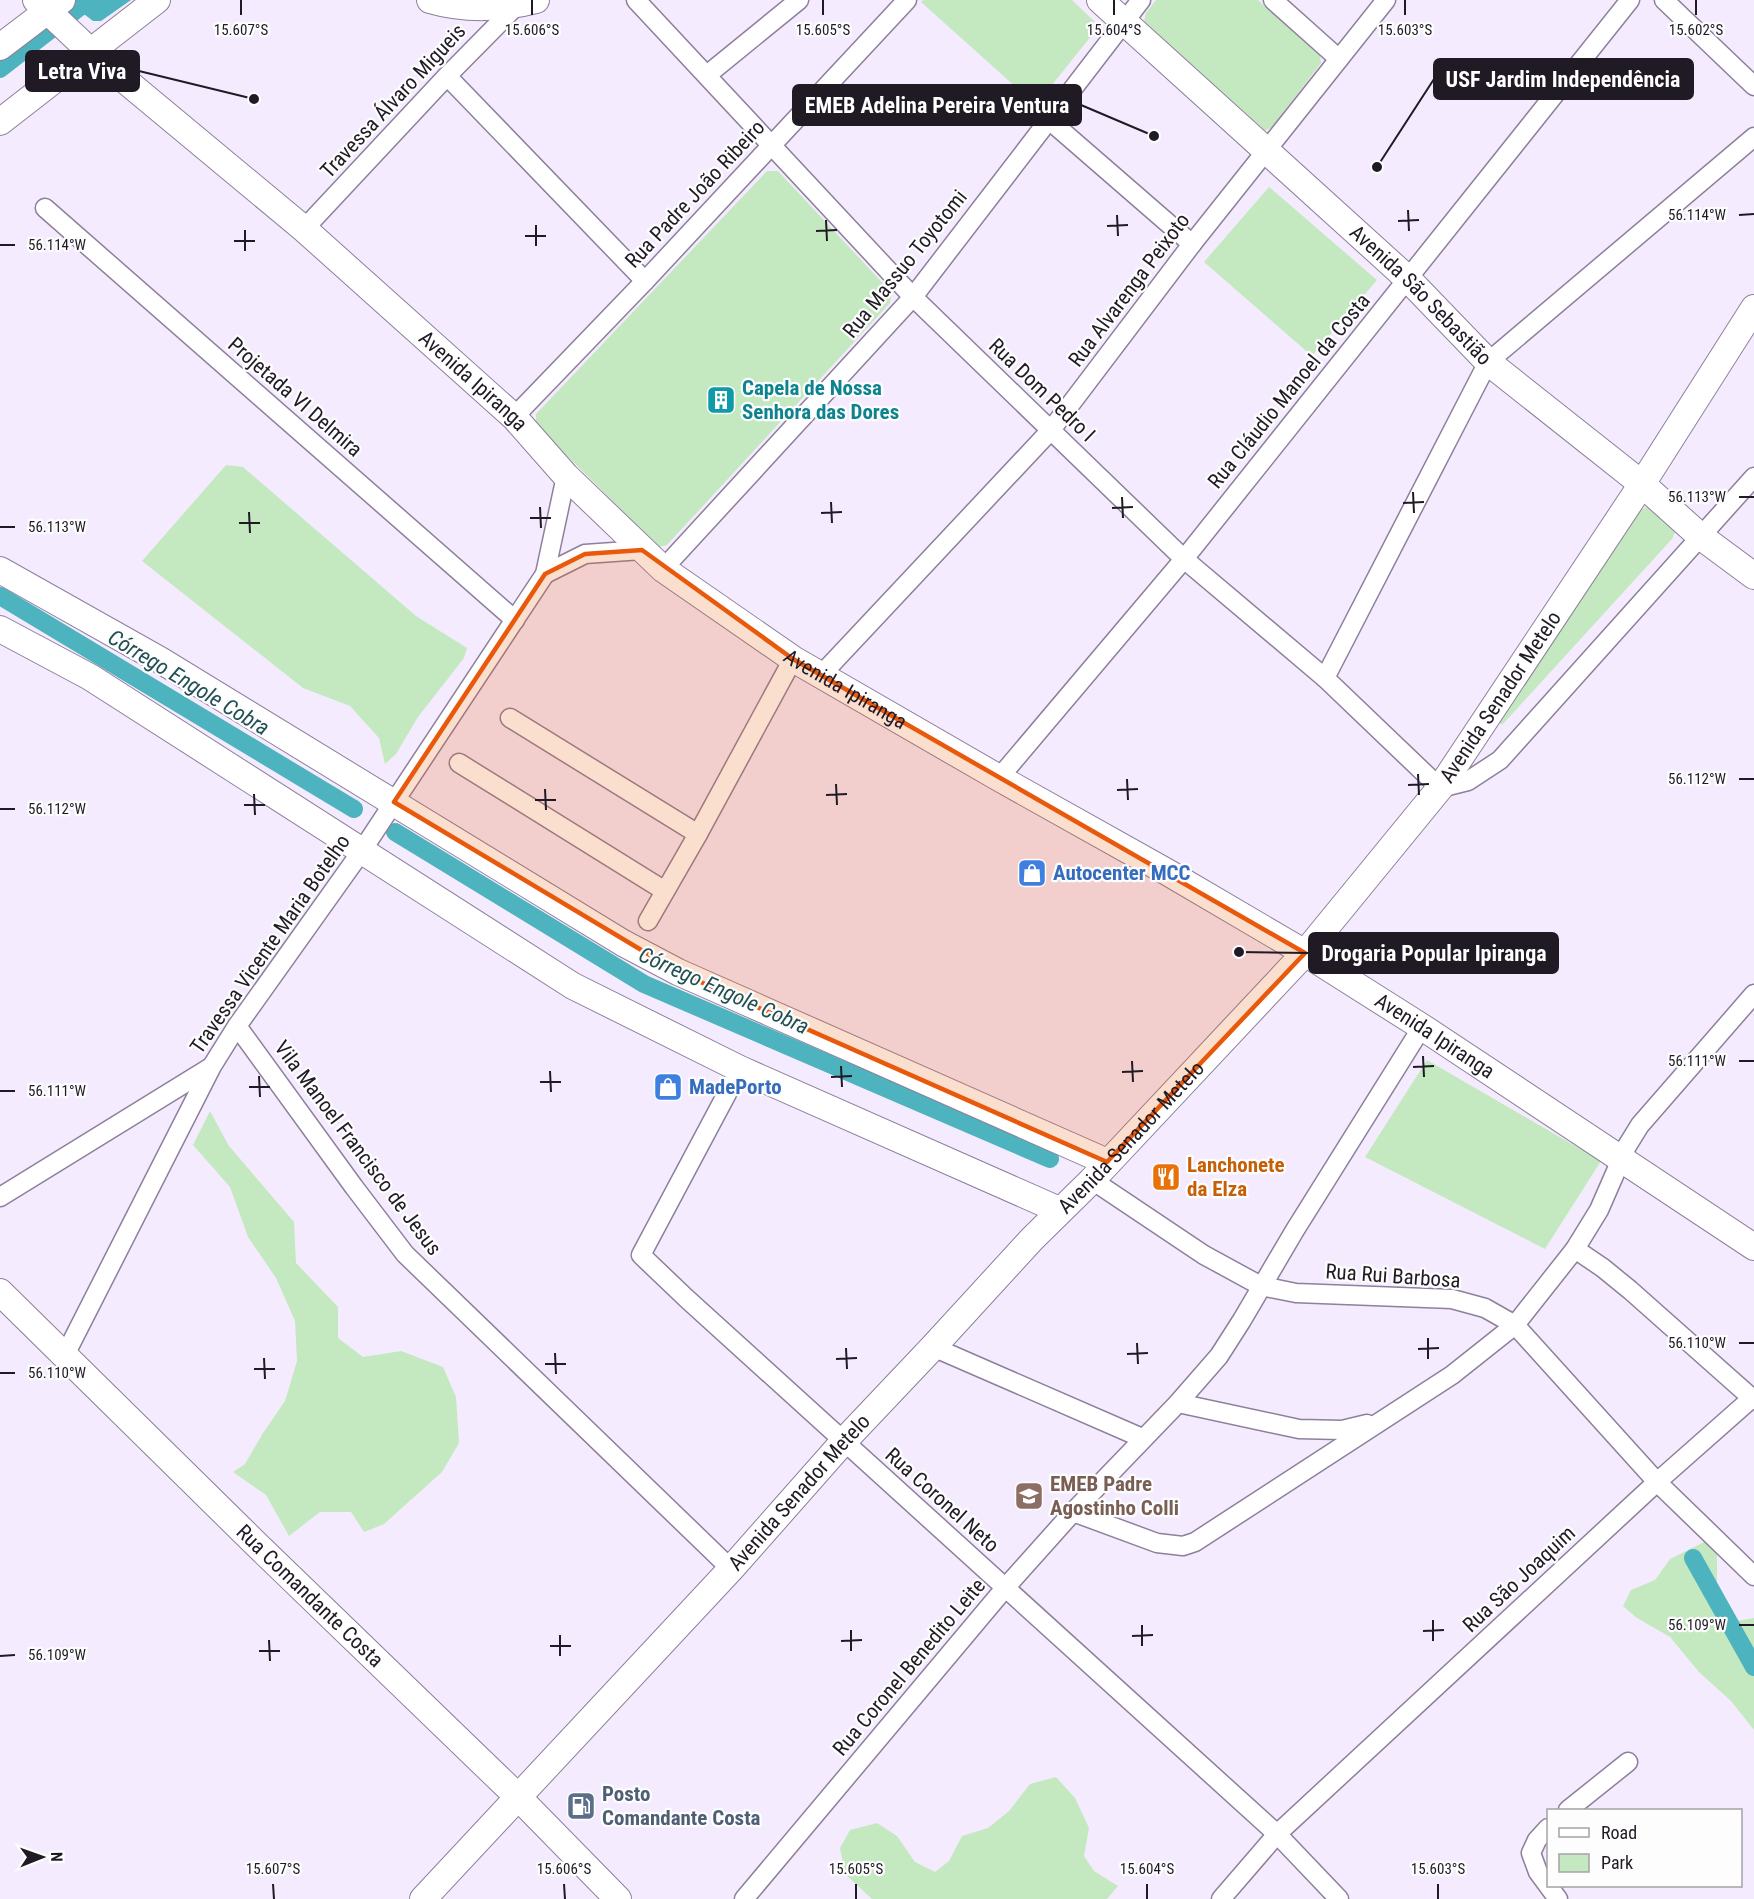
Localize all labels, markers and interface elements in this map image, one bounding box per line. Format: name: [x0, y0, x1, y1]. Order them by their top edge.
street label: Travessa Álvaro Migueis: [315, 19, 471, 183]
text: 15.607°S: [214, 21, 268, 39]
text: 15.606°S: [505, 21, 559, 39]
text: 15.605°S: [796, 21, 850, 39]
text: 15.604°S: [1087, 21, 1141, 39]
text: 15.603°S: [1378, 21, 1432, 39]
text: 15.602°S: [1669, 21, 1723, 39]
callout: Letra Viva: [26, 51, 139, 91]
text: Letra Viva: [38, 59, 126, 84]
callout: USF Jardim Independência: [1434, 59, 1693, 99]
text: USF Jardim Independência: [1446, 67, 1680, 92]
callout: EMEB Adelina Pereira Ventura: [793, 85, 1081, 125]
text: EMEB Adelina Pereira Ventura: [805, 93, 1069, 118]
street label: Rua Padre João Ribeiro: [620, 115, 770, 273]
street label: Rua Massuo Toyotomi: [838, 185, 972, 343]
text: 56.114°W: [1668, 206, 1727, 224]
street label: Rua Alvarenga Peixoto: [1064, 209, 1194, 371]
street label: Avenida São Sebastião: [1345, 220, 1497, 370]
text: 56.114°W: [28, 236, 87, 254]
street label: Rua Cláudio Manoel da Costa: [1203, 289, 1375, 493]
street label: Avenida Ipiranga: [414, 326, 533, 436]
street label: Projetada VI Delmira: [223, 332, 367, 462]
street label: Rua Dom Pedro I: [984, 333, 1100, 447]
place label: Capela de Nossa Senhora das Dores: [742, 376, 899, 424]
building icon: Capela de Nossa Senhora das Dores: [705, 384, 737, 416]
text: 56.113°W: [1668, 488, 1727, 506]
text: 56.113°W: [28, 518, 87, 536]
street label: Avenida Senador Metelo: [1435, 607, 1566, 787]
water label: Córrego Engole Cobra: [104, 624, 274, 740]
street label: Avenida Ipiranga: [779, 644, 911, 734]
text: 56.112°W: [1668, 770, 1727, 788]
text: 56.112°W: [28, 800, 87, 818]
street label: Travessa Vicente Maria Botelho: [185, 830, 355, 1058]
shop icon: Autocenter MCC: [1016, 857, 1048, 889]
place label: Autocenter MCC: [1053, 861, 1191, 885]
callout: Drogaria Popular Ipiranga: [1309, 933, 1558, 973]
text: Drogaria Popular Ipiranga: [1321, 941, 1547, 966]
water label: Córrego Engole Cobra: [635, 942, 813, 1039]
street label: Avenida Ipiranga: [1370, 988, 1499, 1084]
street label: Vila Manoel Francisco de Jesus: [270, 1036, 446, 1260]
text: 56.111°W: [1668, 1052, 1727, 1070]
street label: Avenida Senador Metelo: [1053, 1056, 1209, 1219]
shop icon: MadePorto: [652, 1071, 684, 1103]
place label: MadePorto: [689, 1075, 782, 1099]
text: 56.111°W: [28, 1082, 87, 1100]
place label: Lanchonete da Elza: [1187, 1153, 1285, 1201]
restaurant icon: Lanchonete da Elza: [1150, 1161, 1182, 1193]
street label: Rua Rui Barbosa: [1325, 1259, 1461, 1293]
text: 56.110°W: [1668, 1334, 1727, 1352]
text: 56.110°W: [28, 1364, 87, 1382]
street label: Avenida Senador Metelo: [723, 1409, 875, 1575]
street label: Rua Coronel Neto: [880, 1443, 1004, 1557]
place label: EMEB Padre Agostinho Colli: [1050, 1472, 1179, 1520]
school or university icon: EMEB Padre Agostinho Colli: [1013, 1480, 1045, 1512]
street label: Rua Comandante Costa: [232, 1520, 388, 1672]
street label: Rua São Joaquim: [1458, 1521, 1580, 1637]
street label: Rua Coronel Benedito Leite: [828, 1574, 990, 1760]
text: 56.109°W: [1668, 1616, 1727, 1634]
text: 56.109°W: [28, 1646, 87, 1664]
place label: Posto Comandante Costa: [602, 1782, 761, 1830]
fuel station icon: Posto Comandante Costa: [565, 1790, 597, 1822]
legend: [1547, 1809, 1742, 1887]
text: Road: [1601, 1822, 1637, 1843]
north arrow: [12, 1827, 72, 1887]
text: N: [47, 1852, 66, 1862]
text: Park: [1601, 1852, 1633, 1873]
text: 15.607°S: [246, 1860, 300, 1878]
text: 15.606°S: [537, 1860, 591, 1878]
text: 15.605°S: [829, 1860, 883, 1878]
text: 15.604°S: [1120, 1860, 1174, 1878]
text: 15.603°S: [1411, 1860, 1465, 1878]

